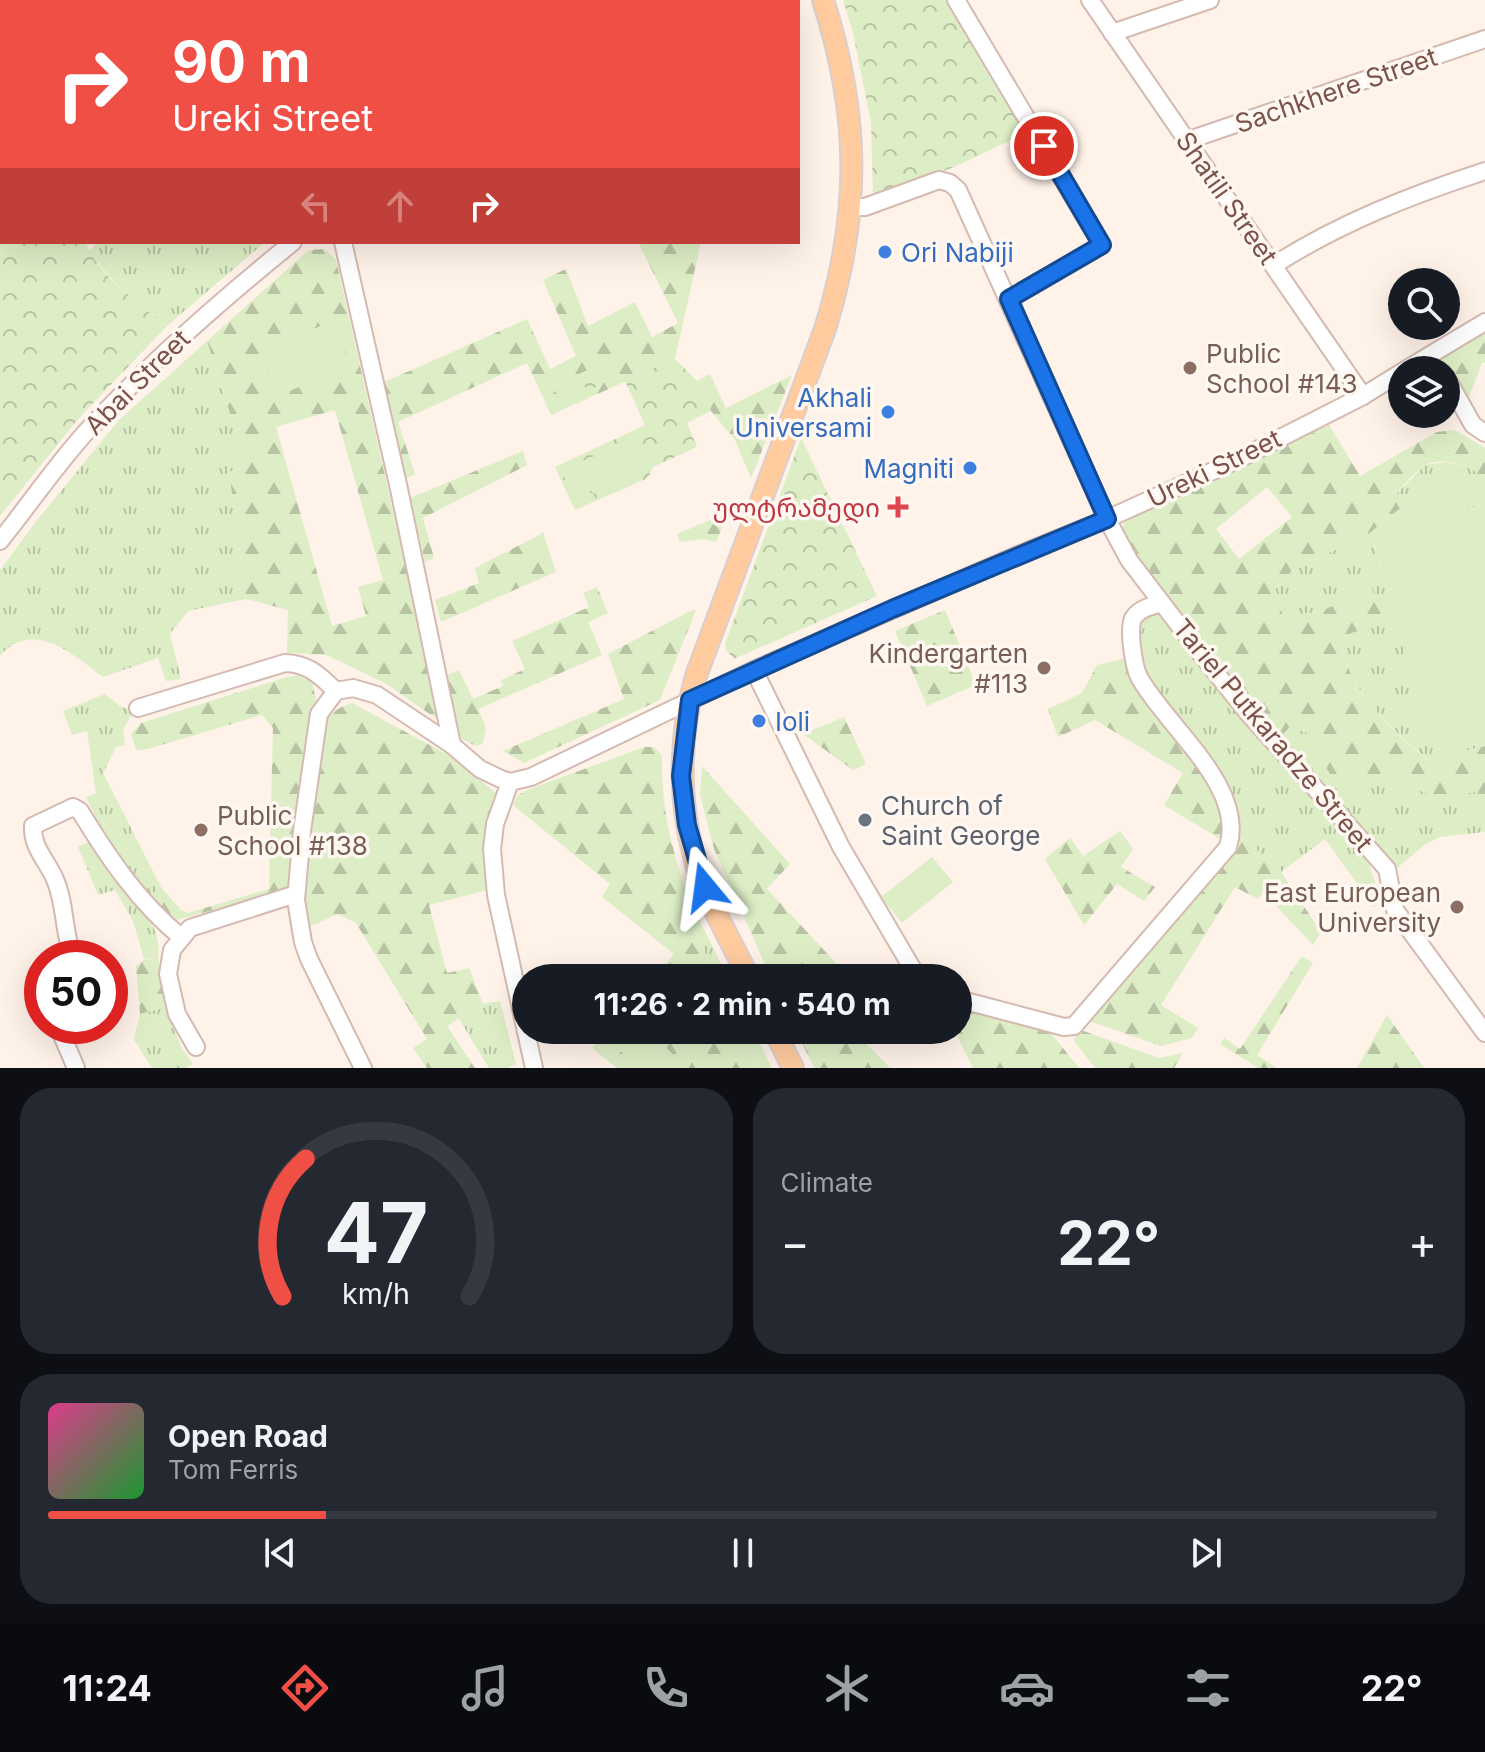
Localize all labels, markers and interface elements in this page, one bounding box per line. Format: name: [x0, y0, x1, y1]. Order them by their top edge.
text: 90 m: [172, 28, 311, 96]
icon: right: [40, 32, 144, 136]
street label: Sachkhere Street: [1231, 41, 1441, 139]
text: Ureki Street: [172, 96, 373, 140]
pin: [1010, 112, 1078, 180]
icon: arrive: [1022, 124, 1066, 168]
street label: Shatili Street: [1170, 126, 1284, 270]
icon: left: [294, 184, 338, 228]
icon: ahead: [378, 184, 422, 228]
icon: right: [462, 184, 506, 228]
place label: Ori Nabiji: [901, 237, 1014, 268]
marker: Ori Nabiji: [876, 243, 894, 261]
map controls: [1388, 268, 1460, 428]
button: search: [1388, 268, 1460, 340]
street label: Abai Street: [78, 323, 196, 441]
place label: Public School #143: [1206, 338, 1358, 399]
button: layers: [1388, 356, 1460, 428]
marker: Public School #143: [1181, 359, 1199, 377]
place label: Akhali Universami: [735, 382, 872, 443]
marker: Akhali Universami: [879, 403, 897, 421]
street label: Ureki Street: [1142, 422, 1286, 514]
place label: Magniti: [864, 453, 954, 484]
marker: Magniti: [961, 459, 979, 477]
place label: ულტრამედი: [713, 492, 880, 524]
marker: ულტრამედი: [887, 496, 909, 518]
street label: Tariel Putkaradze Street: [1167, 612, 1379, 858]
place label: Kindergarten #113: [869, 638, 1028, 699]
marker: Kindergarten #113: [1035, 659, 1053, 677]
place label: Ioli: [775, 706, 810, 737]
marker: Ioli: [750, 712, 768, 730]
place label: Church of Saint George: [881, 790, 1040, 851]
place label: Public School #138: [217, 800, 368, 861]
marker: Church of Saint George: [856, 811, 874, 829]
marker: Public School #138: [192, 821, 210, 839]
position arrow: [663, 845, 747, 929]
place label: East European University: [1264, 877, 1441, 938]
marker: East European University: [1448, 898, 1466, 916]
speed limit sign: 50: [24, 940, 128, 1044]
text: 11:26 · 2 min · 540 m: [593, 986, 891, 1022]
text: Climate: [781, 1167, 873, 1198]
text: 47: [324, 1182, 429, 1283]
text: 22°: [1057, 1207, 1160, 1279]
text: −: [781, 1216, 810, 1270]
text: +: [1408, 1216, 1437, 1270]
text: km/h: [342, 1276, 410, 1311]
text: Open Road: [168, 1418, 328, 1454]
text: Tom Ferris: [168, 1454, 298, 1485]
icon: previous: [258, 1531, 302, 1575]
icon: pause: [721, 1531, 765, 1575]
icon: next: [1184, 1531, 1228, 1575]
icon: directions: [277, 1660, 333, 1716]
icon: music: [457, 1660, 513, 1716]
icon: phone: [638, 1660, 694, 1716]
icon: climate: [819, 1660, 875, 1716]
icon: car: [999, 1660, 1055, 1716]
icon: filters: [1180, 1660, 1236, 1716]
text: 11:24: [62, 1666, 152, 1710]
text: 22°: [1361, 1666, 1423, 1710]

